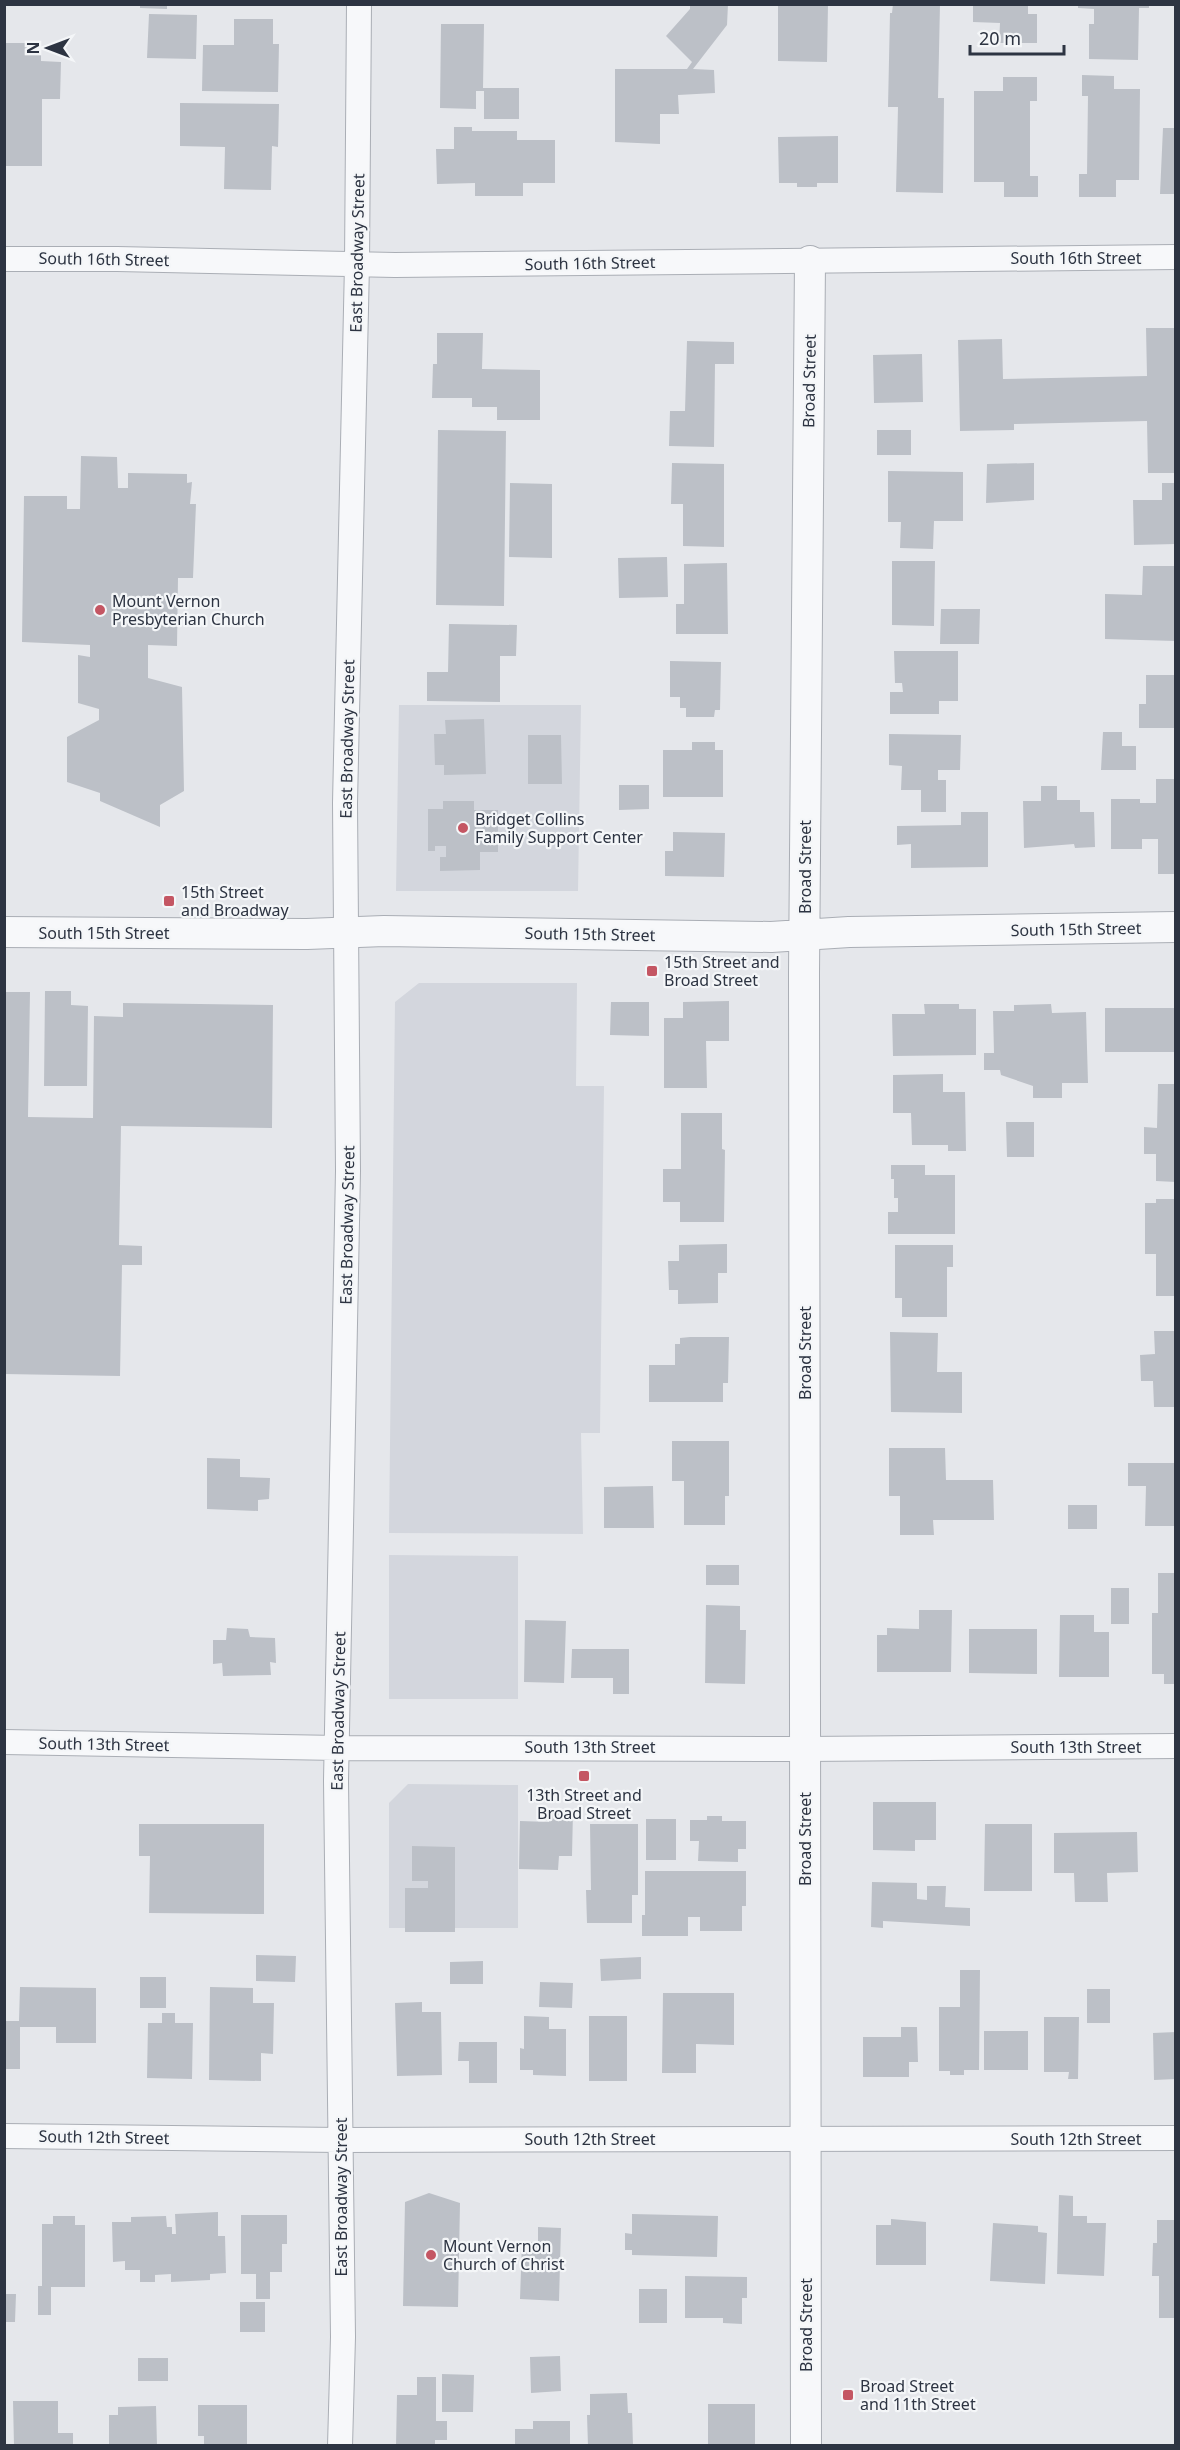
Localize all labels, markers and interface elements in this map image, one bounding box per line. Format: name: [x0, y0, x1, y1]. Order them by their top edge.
north arrow: [18, 18, 78, 78]
scale bar: [970, 18, 1064, 56]
text: 20 m: [979, 26, 1021, 50]
text: N: [22, 41, 44, 55]
street label: East Broadway Street: [345, 173, 369, 333]
street label: South 16th Street: [38, 247, 170, 271]
street label: South 16th Street: [1011, 247, 1142, 269]
street label: South 16th Street: [524, 251, 656, 275]
street label: Broad Street: [797, 334, 821, 428]
place label: Mount Vernon Presbyterian Church: [112, 590, 265, 630]
marker: Mount Vernon Presbyterian Church: [93, 603, 107, 617]
street label: East Broadway Street: [335, 659, 359, 819]
place label: Bridget Collins Family Support Center: [475, 808, 643, 848]
street label: Broad Street: [794, 820, 816, 914]
marker: Bridget Collins Family Support Center: [456, 821, 470, 835]
place label: 15th Street and Broadway: [181, 881, 290, 921]
marker: 15th Street and Broadway: [162, 894, 176, 908]
street label: South 15th Street: [1010, 917, 1142, 941]
street label: South 15th Street: [39, 922, 170, 944]
street label: South 15th Street: [524, 922, 656, 946]
place label: 15th Street and Broad Street: [664, 951, 780, 991]
marker: 15th Street and Broad Street: [645, 964, 659, 978]
street label: East Broadway Street: [335, 1145, 359, 1305]
street label: Broad Street: [794, 1306, 816, 1400]
street label: East Broadway Street: [326, 1631, 350, 1791]
street label: South 13th Street: [38, 1732, 170, 1756]
street label: South 13th Street: [525, 1736, 656, 1758]
street label: South 13th Street: [1011, 1736, 1142, 1758]
marker: 13th Street and Broad Street: [577, 1769, 591, 1783]
place label: 13th Street and Broad Street: [526, 1784, 642, 1824]
street label: Broad Street: [794, 1792, 816, 1886]
street label: East Broadway Street: [330, 2117, 352, 2277]
street label: South 12th Street: [38, 2125, 170, 2149]
street label: South 12th Street: [525, 2128, 656, 2150]
street label: South 12th Street: [1011, 2128, 1142, 2150]
place label: Mount Vernon Church of Christ: [443, 2235, 565, 2275]
marker: Mount Vernon Church of Christ: [424, 2248, 438, 2262]
street label: Broad Street: [795, 2278, 817, 2372]
place label: Broad Street and 11th Street: [860, 2375, 976, 2415]
marker: Broad Street and 11th Street: [841, 2388, 855, 2402]

